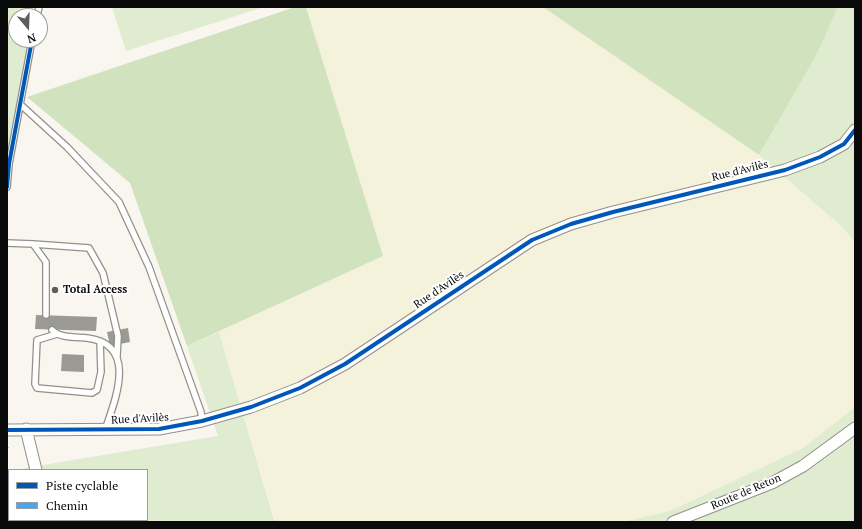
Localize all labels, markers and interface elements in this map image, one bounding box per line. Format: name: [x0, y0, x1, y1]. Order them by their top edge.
north arrow: [8, 8, 48, 48]
text: N: [25, 30, 38, 46]
street label: Rue d'Avilès: [710, 158, 770, 184]
street label: Rue d'Avilès: [411, 268, 467, 312]
place label: Total Access: [63, 283, 127, 297]
marker: Total Access: [50, 285, 60, 295]
street label: Rue d'Avilès: [111, 411, 169, 427]
legend: [8, 469, 148, 521]
street label: Route de Reton: [709, 471, 783, 513]
text: Piste cyclable: [46, 478, 118, 493]
text: Chemin: [46, 498, 88, 513]

